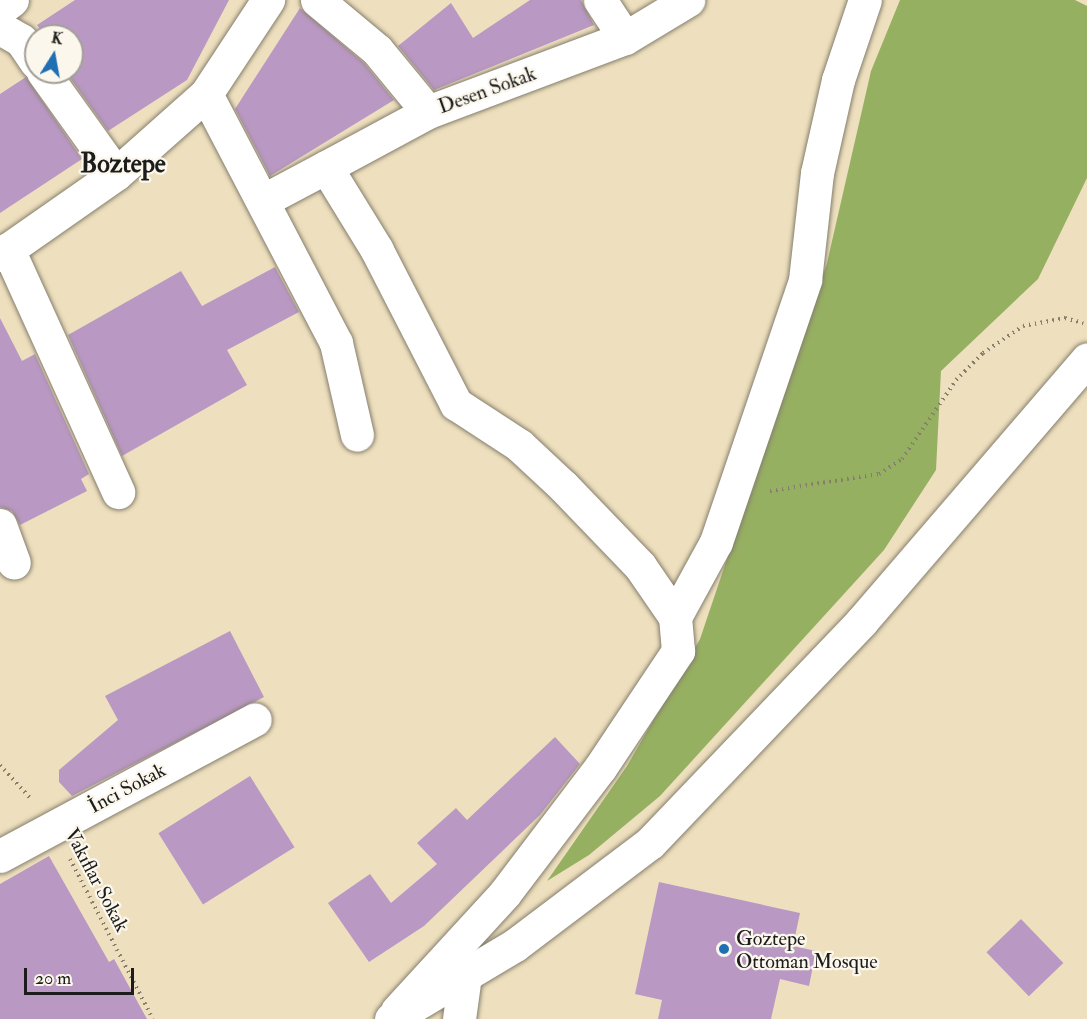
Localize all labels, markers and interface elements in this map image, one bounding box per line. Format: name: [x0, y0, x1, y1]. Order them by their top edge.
north arrow: [24, 24, 84, 84]
text: K: [50, 27, 64, 49]
street label: Desen Sokak: [435, 61, 539, 119]
district label: Boztepe: [80, 149, 166, 181]
street label: İnci Sokak: [84, 758, 170, 818]
street label: Vakıflar Sokak: [60, 824, 134, 936]
place label: Goztepe Ottoman Mosque: [736, 926, 878, 973]
marker: Goztepe Ottoman Mosque: [717, 942, 731, 956]
scale bar: [27, 956, 136, 994]
text: 20 m: [35, 967, 71, 990]

